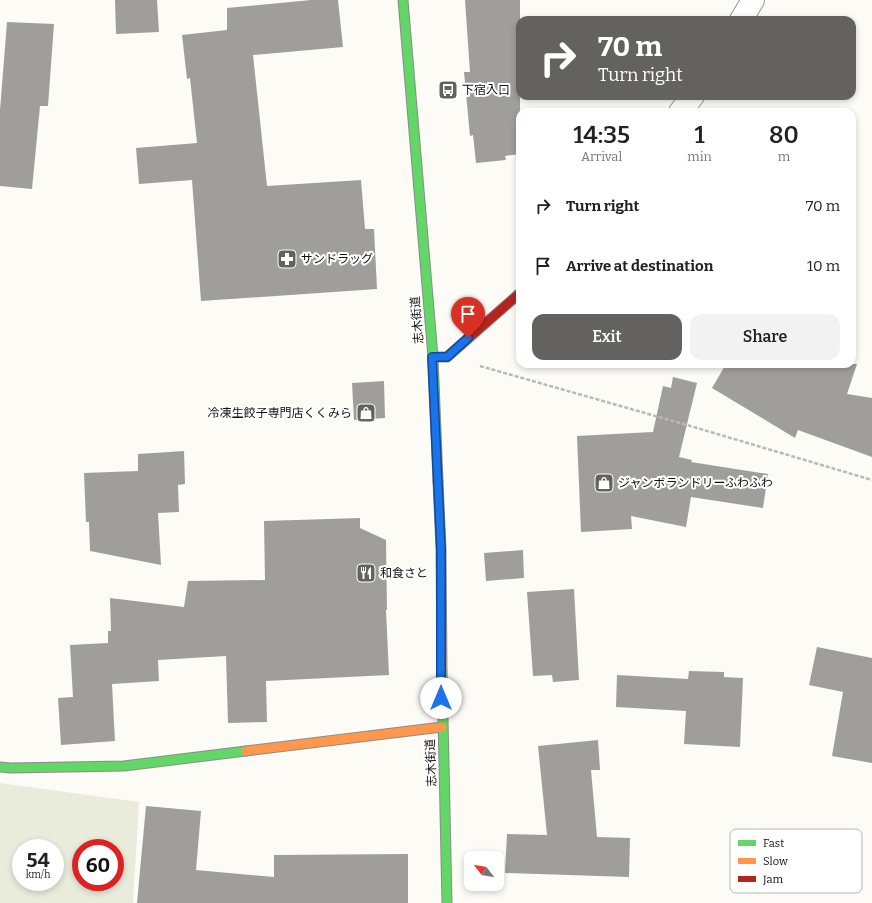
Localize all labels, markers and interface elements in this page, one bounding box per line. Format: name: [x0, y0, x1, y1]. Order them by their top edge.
text: 70 m: [598, 30, 662, 63]
icon: right: [532, 32, 584, 84]
text: Turn right: [598, 64, 683, 86]
bus stop icon: 下宿入口: [437, 79, 459, 101]
place label: 下宿入口: [462, 83, 510, 97]
text: 14:35: [573, 121, 630, 149]
text: 1: [694, 121, 705, 149]
text: 80: [769, 121, 799, 149]
text: Arrival: [581, 149, 622, 164]
text: min: [687, 149, 712, 164]
text: m: [778, 149, 790, 164]
icon: right: [532, 195, 554, 217]
text: Turn right: [566, 197, 639, 215]
text: 70 m: [806, 197, 840, 215]
pharmacy icon: サンドラッグ: [276, 248, 298, 270]
place label: サンドラッグ: [301, 252, 373, 266]
icon: arrive: [532, 255, 554, 277]
text: Arrive at destination: [566, 257, 713, 275]
text: 10 m: [807, 257, 840, 275]
street label: 志木街道: [408, 295, 426, 345]
pin: [451, 297, 485, 338]
icon: arrive: [457, 303, 479, 325]
button: Exit: [532, 314, 682, 360]
button: Share: [690, 314, 840, 360]
shop icon: 冷凍生餃子専門店くくみら: [355, 402, 377, 424]
place label: 冷凍生餃子専門店くくみら: [208, 406, 352, 420]
shop icon: ジャンボランドリーふわふわ: [593, 472, 615, 494]
place label: ジャンボランドリーふわふわ: [618, 476, 773, 490]
restaurant icon: 和食さと: [355, 562, 377, 584]
place label: 和食さと: [380, 566, 428, 580]
position arrow: [420, 677, 462, 719]
street label: 志木街道: [423, 739, 439, 787]
legend: [730, 829, 862, 893]
text: Fast: [763, 837, 784, 850]
speed limit sign: 60: [72, 839, 124, 891]
text: 54: [26, 848, 50, 872]
north arrow: [464, 851, 504, 891]
map controls: [464, 851, 504, 891]
text: Slow: [763, 855, 788, 868]
text: km/h: [26, 869, 50, 881]
text: Jam: [762, 873, 783, 886]

